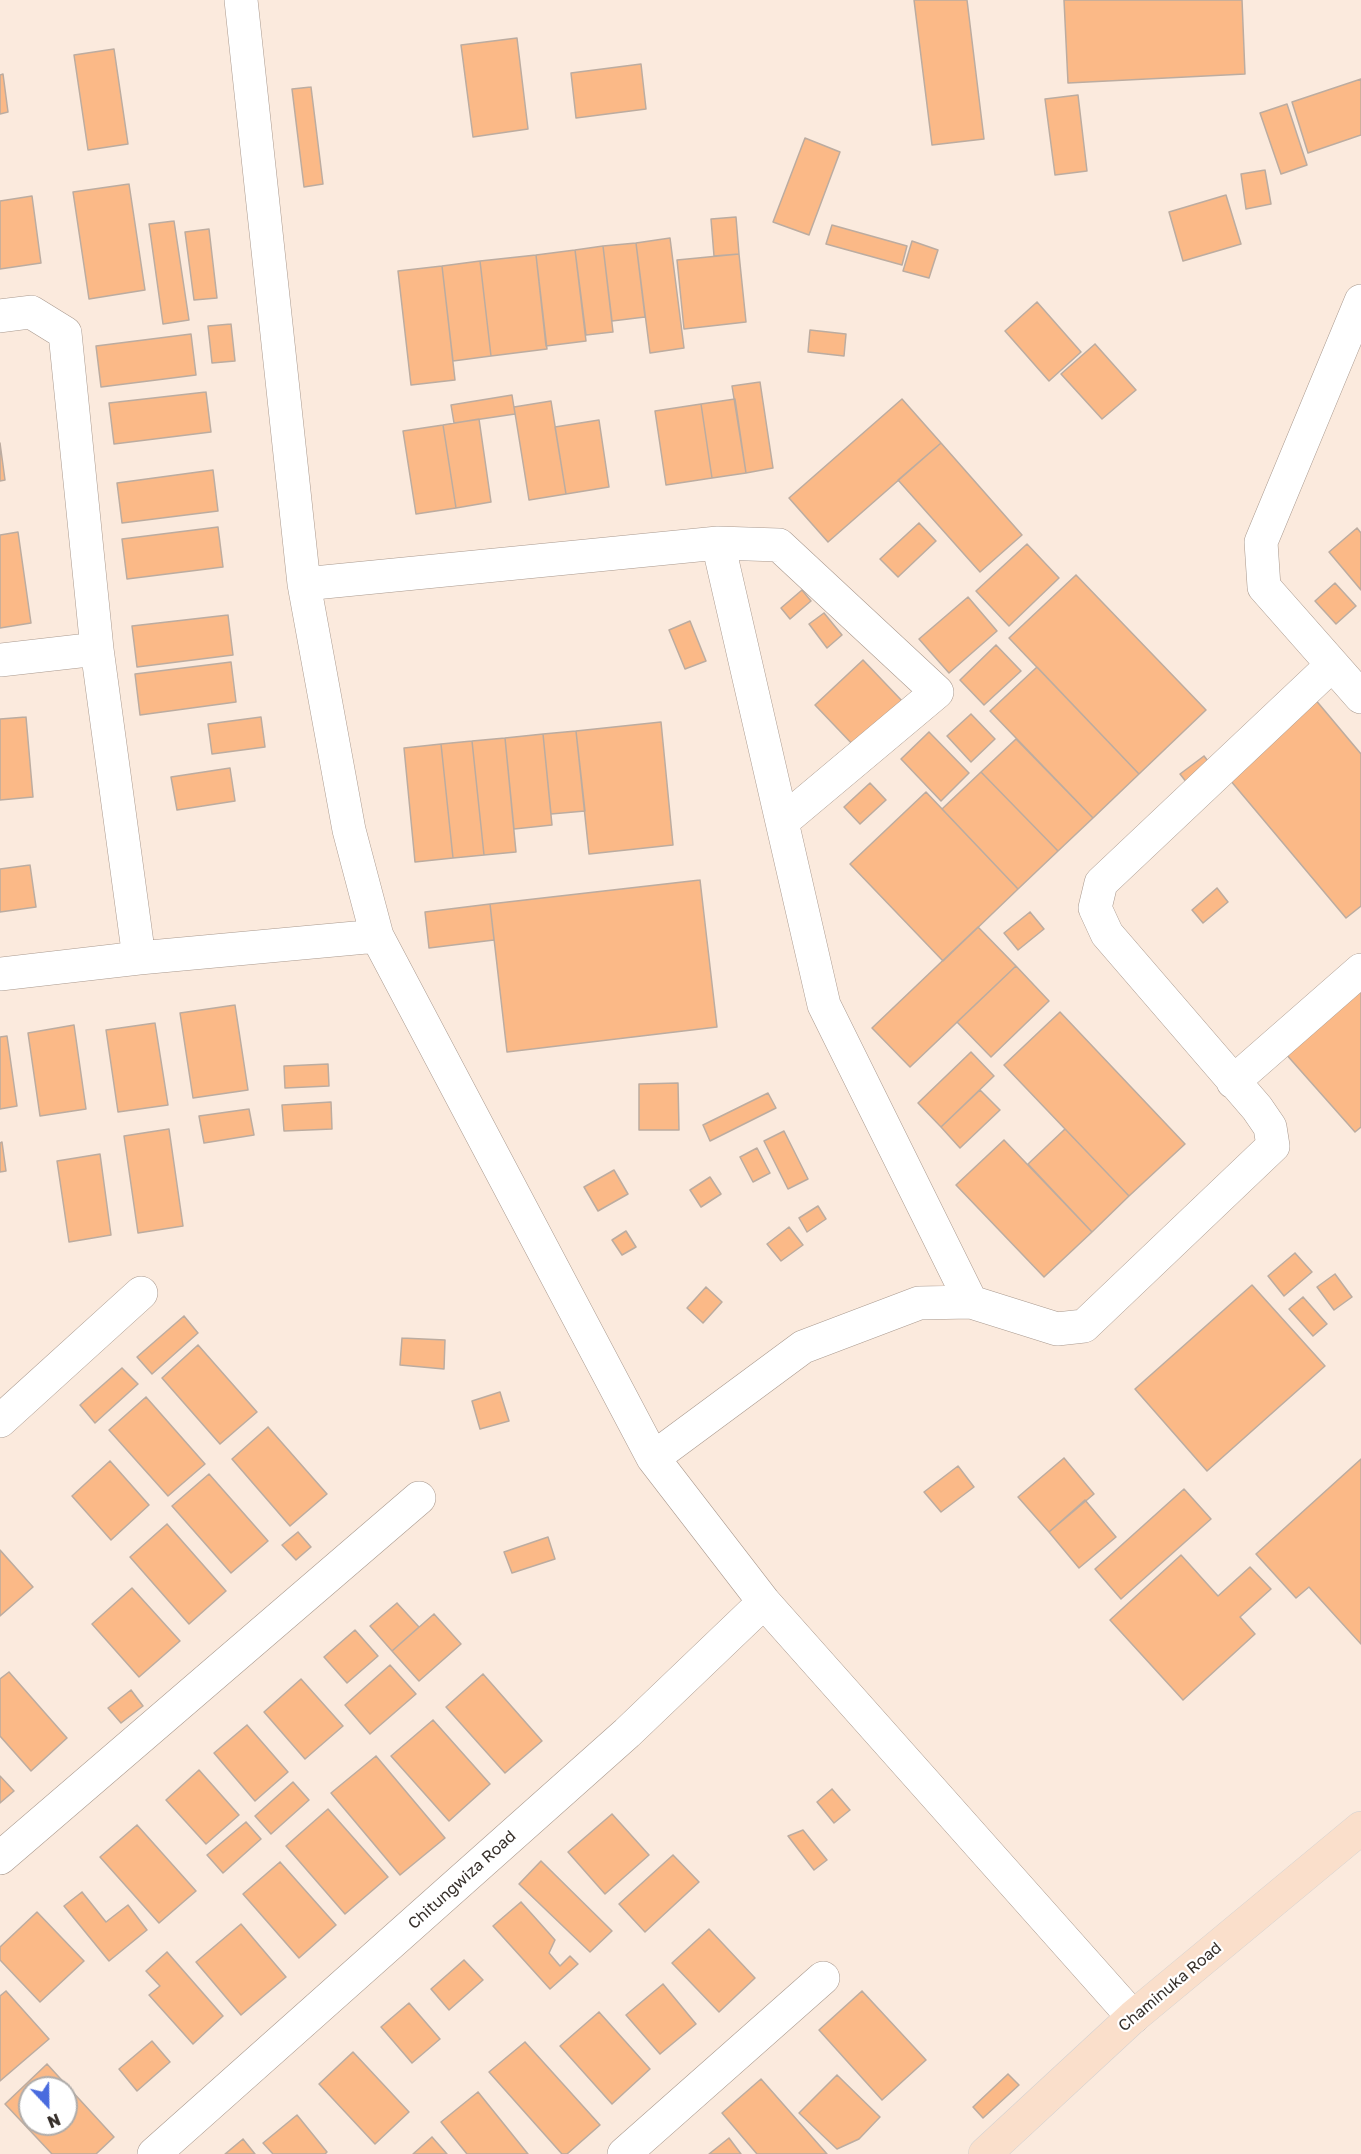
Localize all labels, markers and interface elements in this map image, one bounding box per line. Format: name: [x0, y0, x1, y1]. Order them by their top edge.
street label: Chitungwiza Road: [404, 1827, 520, 1933]
street label: Chaminuka Road: [1114, 1938, 1226, 2036]
north arrow: [18, 2076, 78, 2136]
text: N: [45, 2109, 63, 2132]

